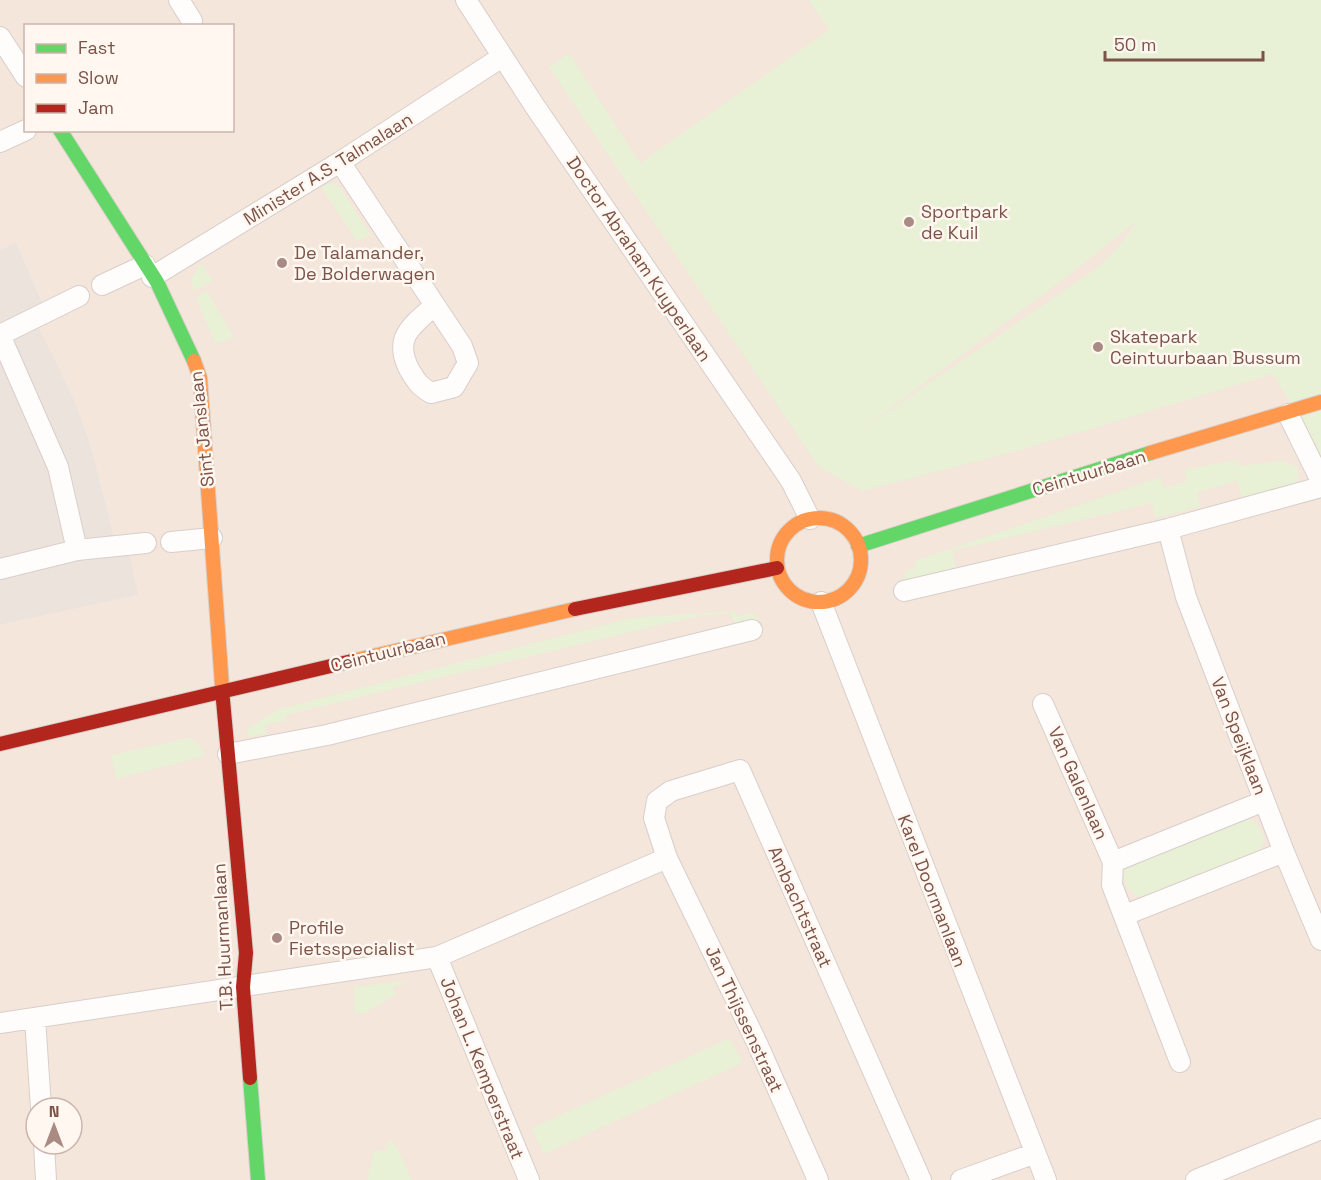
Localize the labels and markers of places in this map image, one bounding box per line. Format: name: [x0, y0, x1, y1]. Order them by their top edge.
place label: Sportpark de Kuil: [921, 200, 1009, 244]
marker: Sportpark de Kuil: [902, 215, 916, 229]
place label: De Talamander, De Bolderwagen: [294, 241, 435, 285]
marker: De Talamander, De Bolderwagen: [275, 256, 289, 270]
place label: Skatepark Ceintuurbaan Bussum: [1110, 325, 1301, 369]
marker: Skatepark Ceintuurbaan Bussum: [1091, 340, 1105, 354]
place label: Profile Fietsspecialist: [289, 916, 415, 960]
marker: Profile Fietsspecialist: [270, 931, 284, 945]

